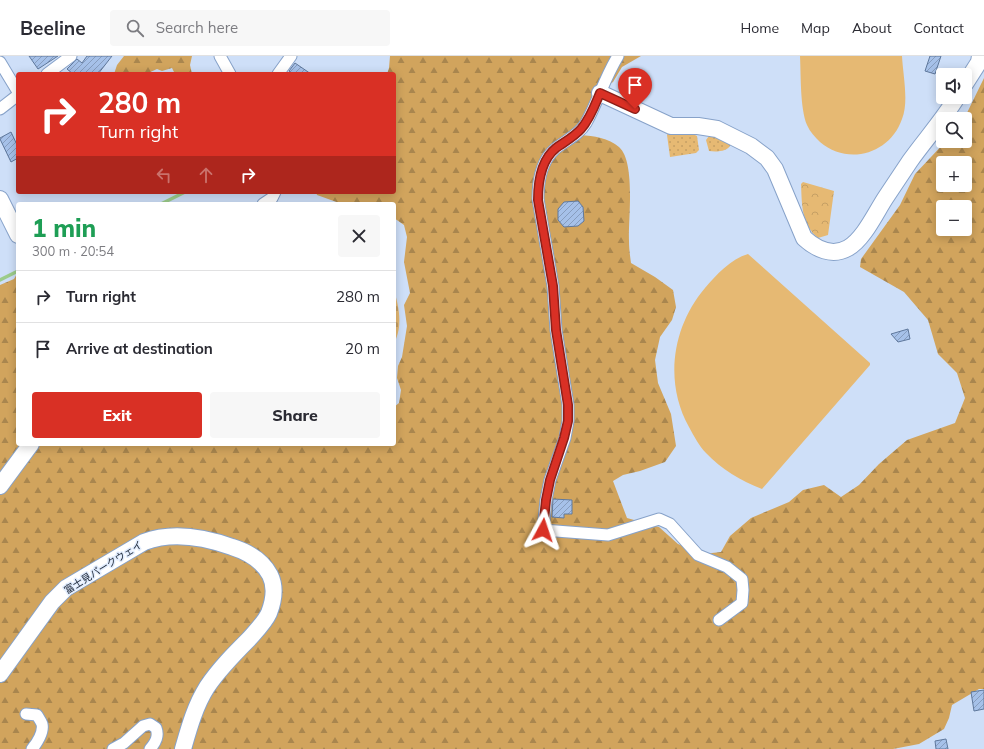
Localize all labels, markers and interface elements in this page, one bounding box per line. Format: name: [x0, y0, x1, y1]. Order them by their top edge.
search box: [110, 10, 390, 46]
text: Beeline: [20, 16, 86, 40]
icon: search: [124, 17, 146, 39]
text: Search here: [156, 18, 238, 37]
text: Home: [740, 19, 779, 37]
text: Map: [801, 19, 830, 37]
text: About: [852, 19, 892, 37]
text: Contact: [914, 19, 964, 37]
pin: [618, 68, 652, 109]
map controls: [936, 68, 972, 236]
button: sound: [936, 68, 972, 104]
icon: arrive: [624, 74, 646, 96]
text: 280 m: [98, 85, 181, 120]
icon: right: [32, 88, 84, 140]
button: search: [936, 112, 972, 148]
text: Turn right: [98, 120, 178, 143]
button: +: [936, 156, 972, 192]
icon: left: [153, 164, 175, 186]
icon: ahead: [195, 164, 217, 186]
icon: right: [237, 164, 259, 186]
button: −: [936, 200, 972, 236]
text: 1 min: [32, 213, 96, 243]
button: close: [338, 215, 380, 257]
text: 300 m · 20:54: [32, 243, 114, 259]
icon: right: [32, 286, 54, 308]
text: Turn right: [66, 287, 136, 306]
text: 280 m: [336, 287, 380, 306]
icon: arrive: [32, 338, 54, 360]
text: Arrive at destination: [66, 339, 213, 358]
text: 20 m: [345, 339, 380, 358]
button: Exit: [32, 392, 202, 438]
button: Share: [210, 392, 380, 438]
position arrow: [522, 509, 564, 551]
street label: 富士見パークウェイ: [62, 538, 145, 597]

